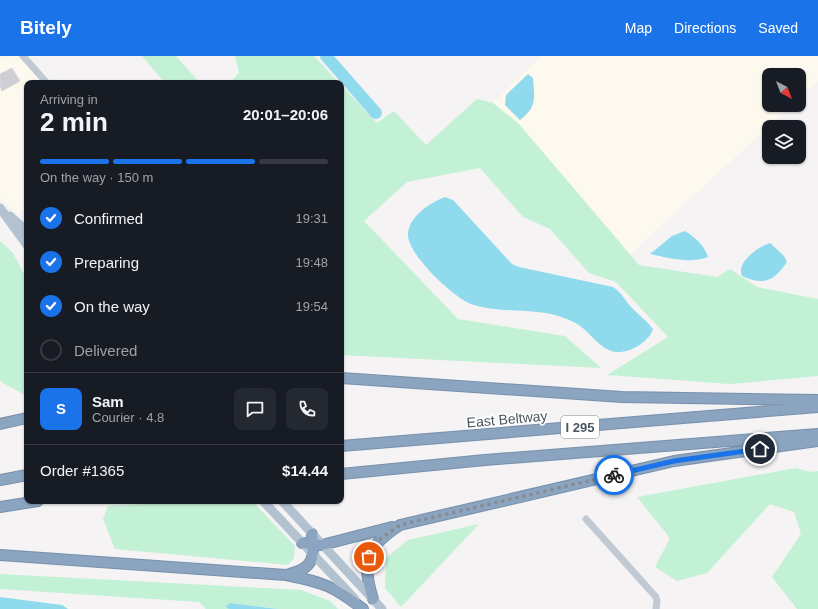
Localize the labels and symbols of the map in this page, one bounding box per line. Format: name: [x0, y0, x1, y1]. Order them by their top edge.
north arrow: [762, 68, 806, 112]
street label: East Beltway: [466, 408, 548, 430]
road number: I 295: [561, 416, 599, 438]
pin: [743, 432, 777, 466]
courier: [594, 455, 634, 495]
pin: [352, 540, 386, 574]

